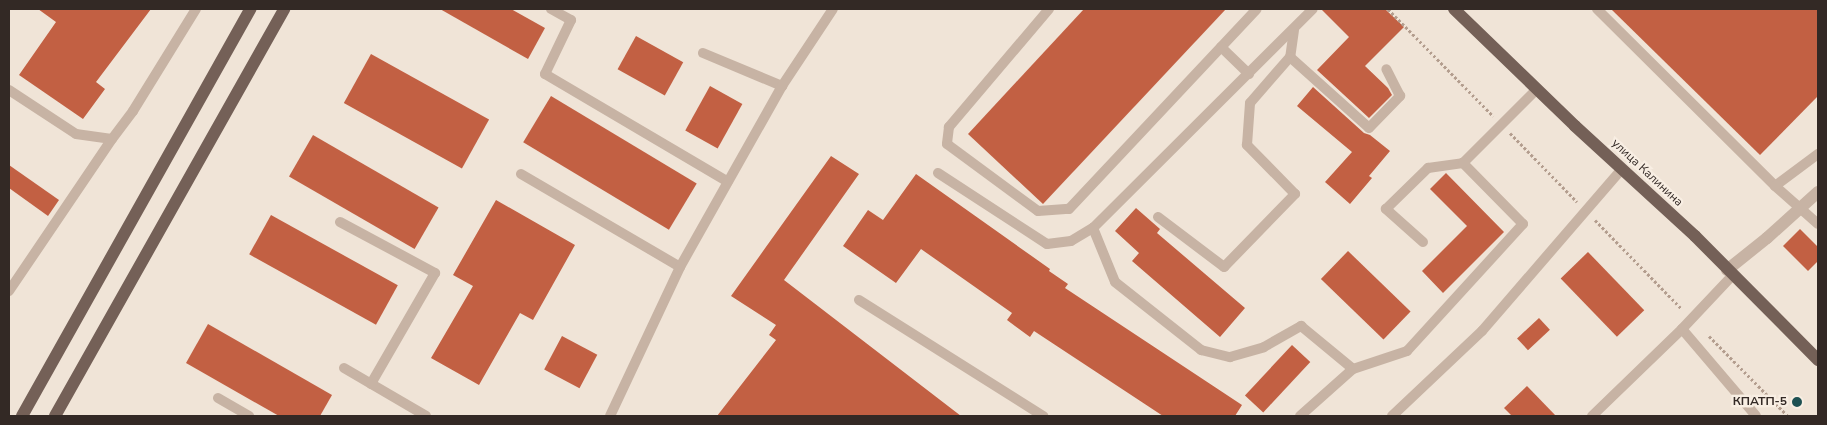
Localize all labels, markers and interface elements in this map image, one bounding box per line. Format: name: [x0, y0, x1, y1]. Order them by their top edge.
street label: улица Калинина: [1608, 136, 1686, 210]
place label: КПАТП-5: [1733, 395, 1787, 409]
marker: КПАТП-5: [1791, 396, 1803, 408]

